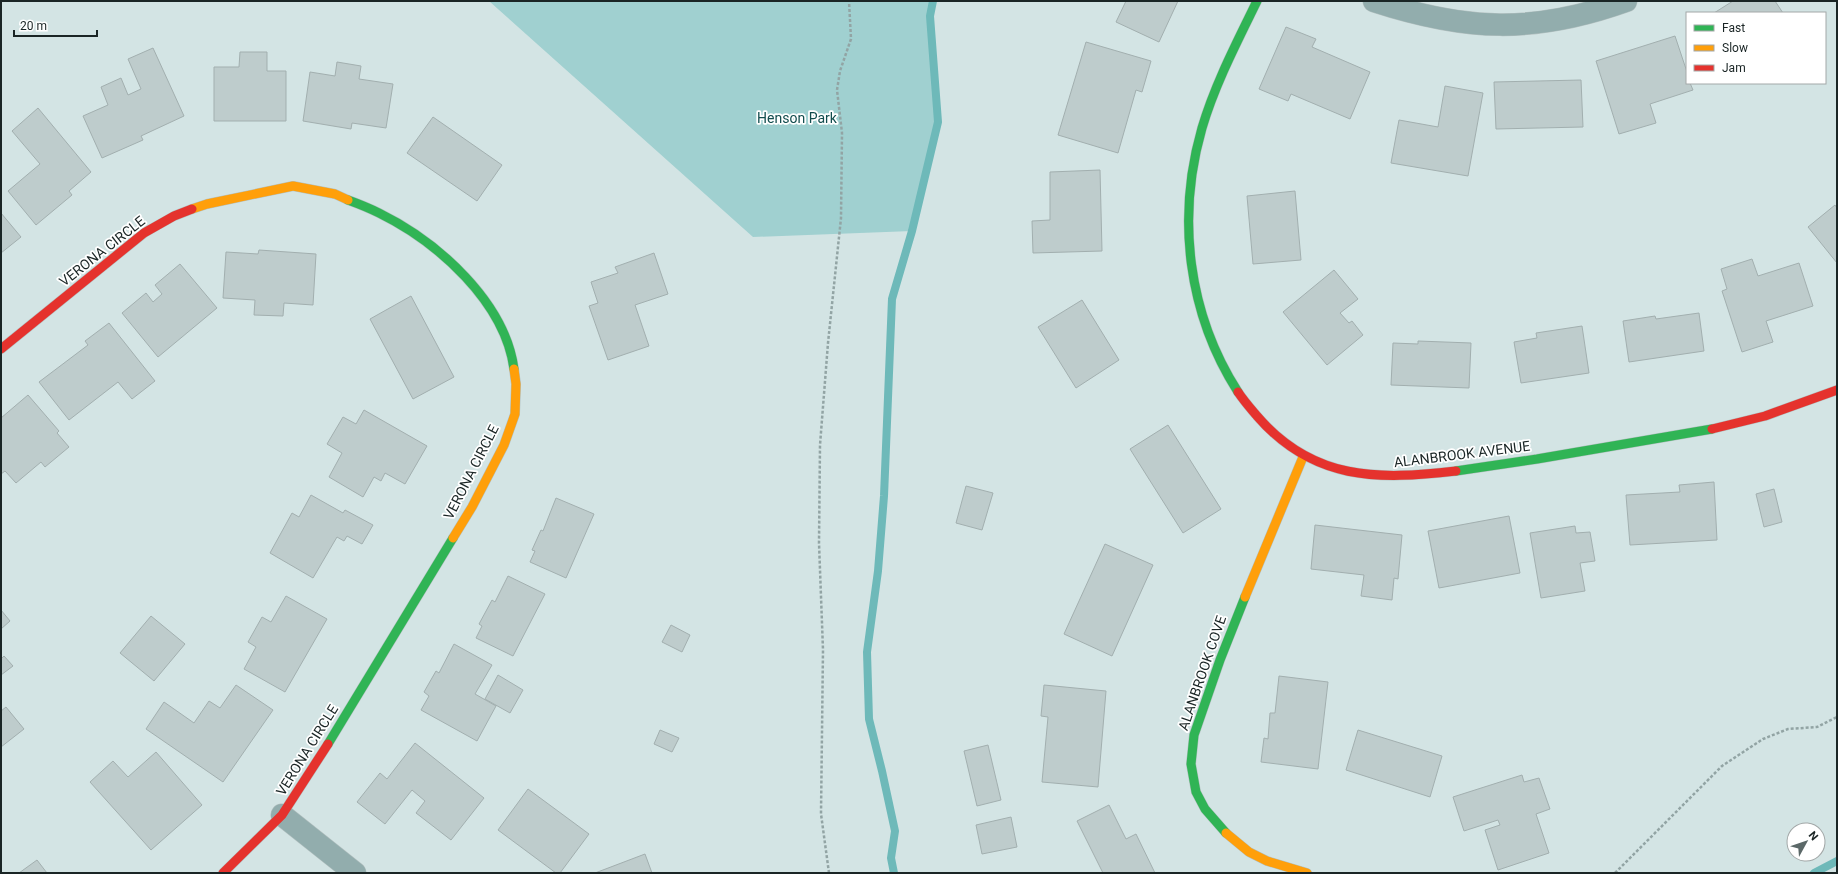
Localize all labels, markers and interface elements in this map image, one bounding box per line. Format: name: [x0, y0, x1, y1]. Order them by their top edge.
scale bar: [14, 12, 97, 38]
legend: [1686, 12, 1826, 84]
text: 20 m: [20, 19, 47, 33]
text: Fast: [1722, 21, 1745, 35]
text: Slow: [1722, 41, 1748, 55]
text: Jam: [1722, 61, 1746, 75]
park label: Henson Park: [757, 110, 838, 126]
street label: VERONA CIRCLE: [56, 213, 148, 289]
street label: VERONA CIRCLE: [440, 422, 502, 522]
street label: ALANBROOK AVENUE: [1393, 438, 1531, 470]
street label: ALANBROOK COVE: [1175, 614, 1229, 732]
street label: VERONA CIRCLE: [273, 702, 341, 798]
north arrow: [1786, 822, 1826, 862]
text: N: [1806, 829, 1821, 843]

